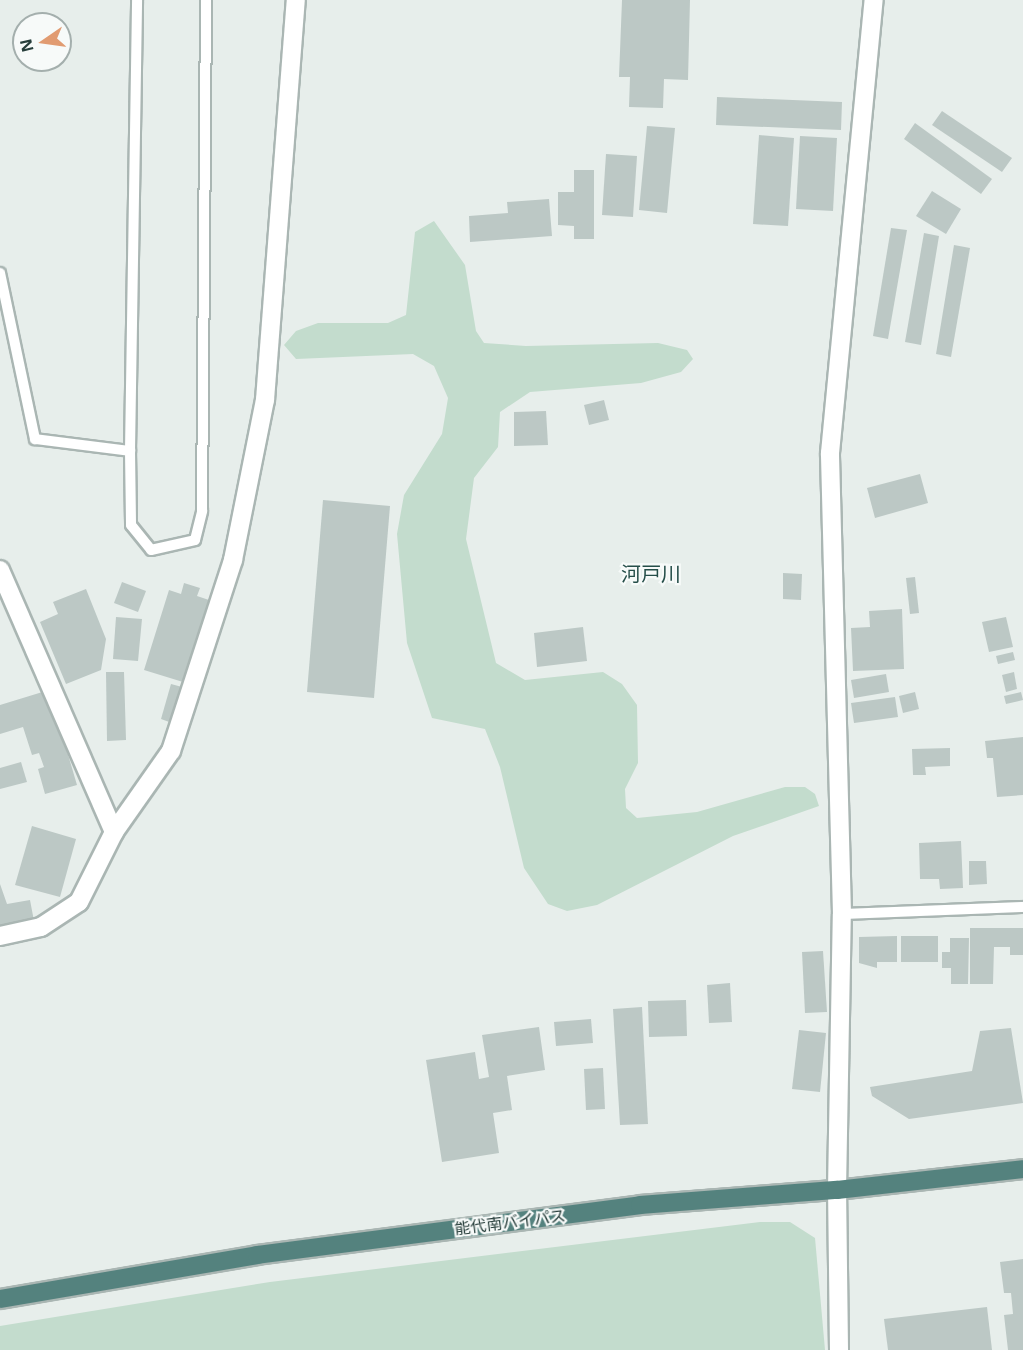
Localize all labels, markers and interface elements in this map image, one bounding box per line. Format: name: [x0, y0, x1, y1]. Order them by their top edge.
north arrow: [12, 12, 72, 72]
text: N: [14, 37, 39, 54]
district label: 河戸川: [621, 561, 681, 585]
street label: 能代南バイパス: [453, 1206, 567, 1238]

